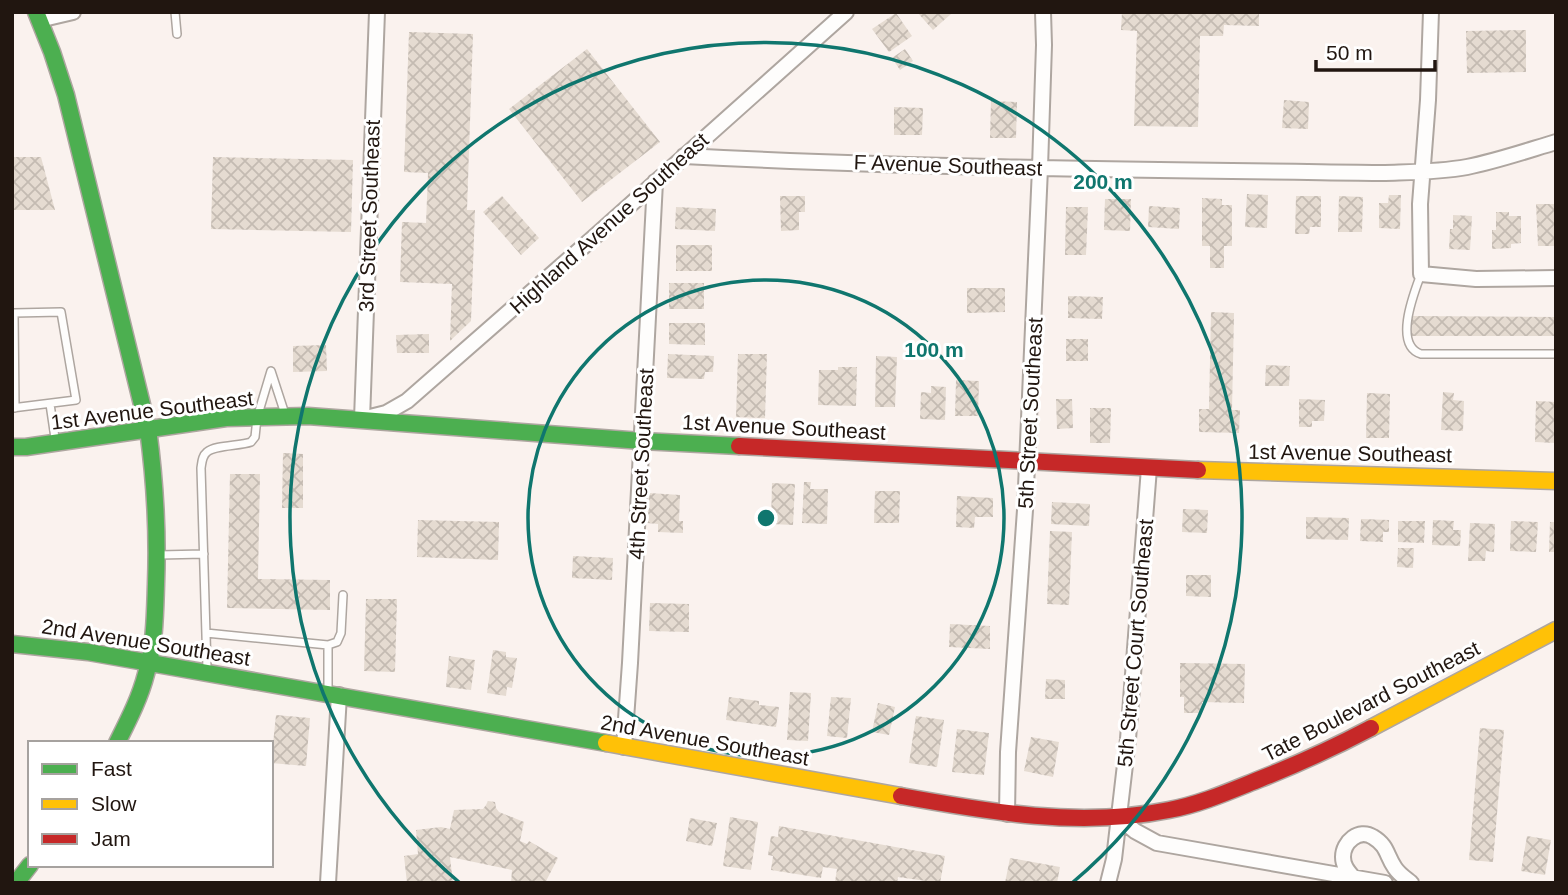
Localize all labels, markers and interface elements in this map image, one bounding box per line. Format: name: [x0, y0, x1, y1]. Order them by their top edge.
scale bar: [1316, 28, 1435, 72]
text: 50 m: [1326, 41, 1373, 64]
street label: 3rd Street Southeast: [354, 119, 384, 313]
street label: Highland Avenue Southeast: [505, 128, 713, 318]
street label: F Avenue Southeast: [853, 150, 1043, 180]
text: 200 m: [1073, 170, 1133, 193]
street label: 5th Street Southeast: [1014, 317, 1047, 509]
text: 100 m: [904, 338, 964, 361]
street label: 4th Street Southeast: [625, 368, 658, 560]
street label: 1st Avenue Southeast: [49, 386, 255, 434]
street label: 1st Avenue Southeast: [682, 410, 887, 444]
street label: 1st Avenue Southeast: [1248, 440, 1452, 466]
centre of rings: [754, 506, 778, 530]
street label: 5th Street Court Southeast: [1113, 518, 1157, 768]
street label: 2nd Avenue Southeast: [40, 614, 252, 670]
street label: Tate Boulevard Southeast: [1259, 636, 1484, 766]
street label: 2nd Avenue Southeast: [599, 710, 811, 770]
legend: [28, 741, 273, 867]
text: Fast: [91, 757, 132, 780]
text: Slow: [91, 792, 137, 815]
text: Jam: [91, 827, 131, 850]

